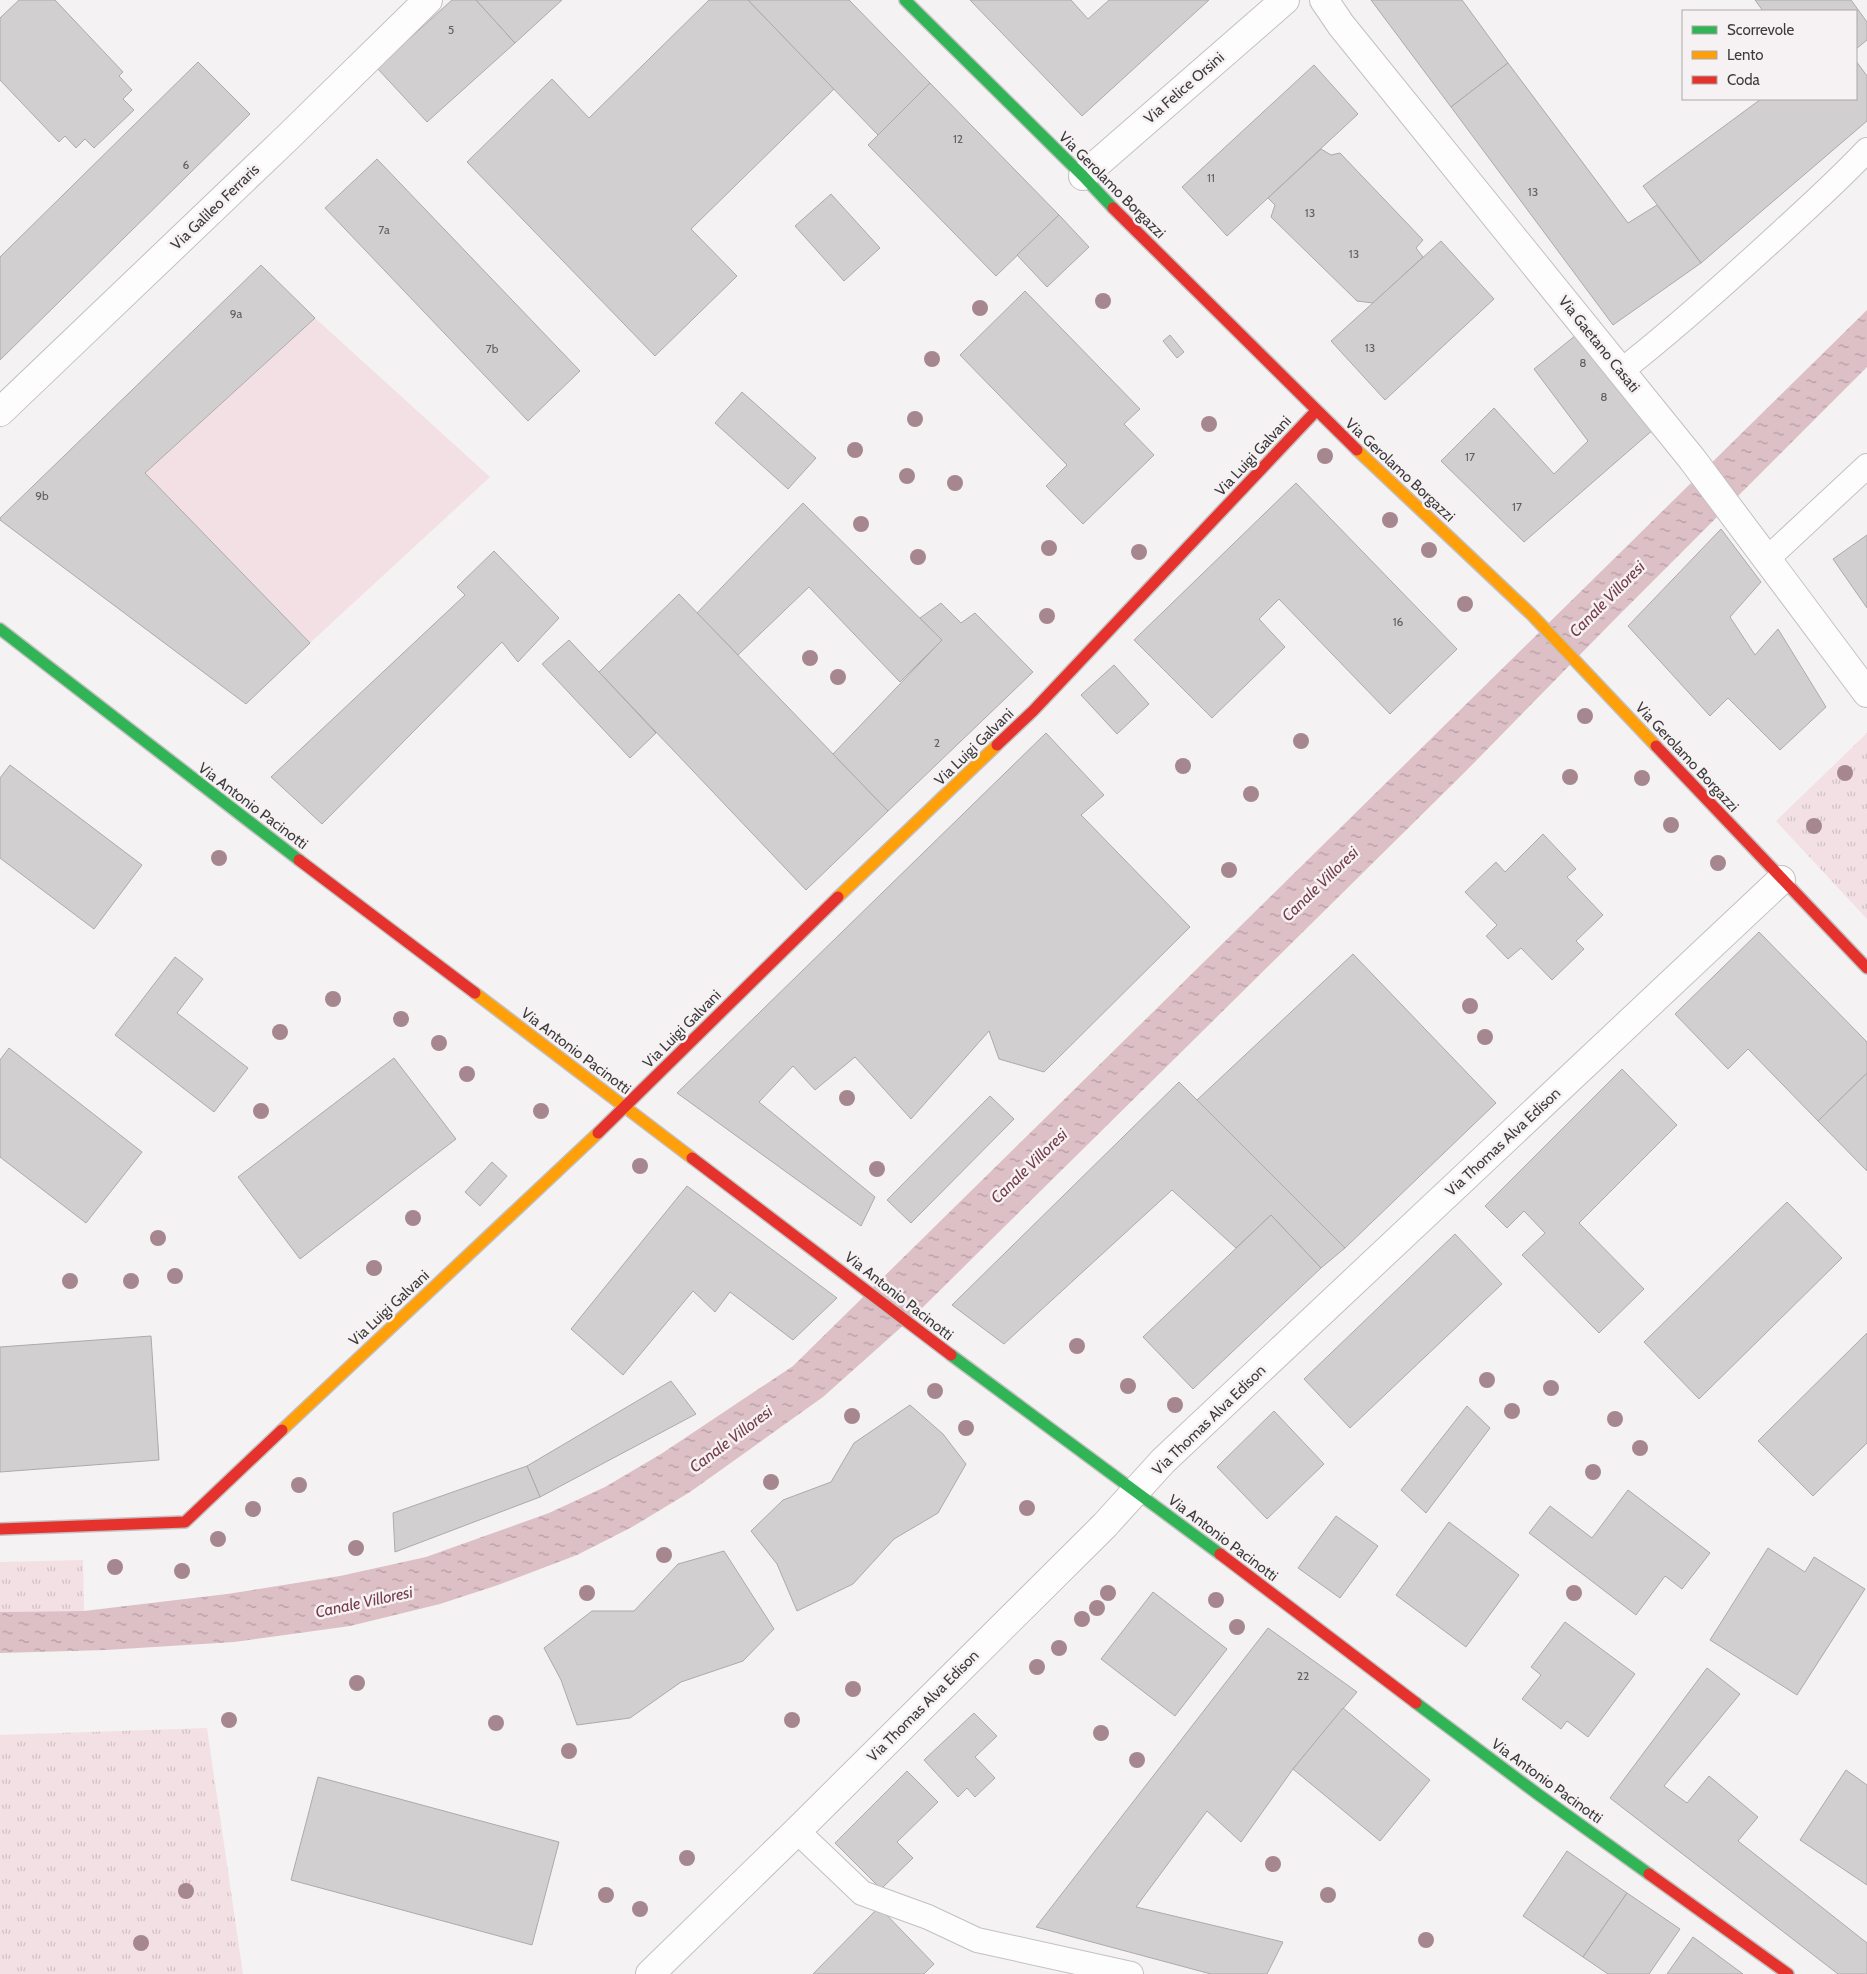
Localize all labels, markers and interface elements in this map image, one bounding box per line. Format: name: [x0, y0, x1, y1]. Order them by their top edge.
legend: [1682, 10, 1857, 100]
text: Scorrevole: [1727, 21, 1795, 39]
house number: 5: [448, 22, 454, 37]
text: Lento: [1727, 46, 1764, 64]
street label: Via Felice Orsini: [1140, 48, 1228, 128]
text: Coda: [1727, 71, 1761, 89]
street label: Via Gerolamo Borgazzi: [1055, 128, 1169, 242]
house number: 12: [953, 131, 963, 146]
house number: 6: [183, 157, 190, 172]
street label: Via Galileo Ferraris: [167, 160, 263, 254]
house number: 11: [1207, 170, 1215, 185]
house number: 13: [1528, 184, 1538, 199]
house number: 13: [1305, 205, 1315, 220]
house number: 7a: [378, 222, 390, 237]
house number: 13: [1349, 246, 1359, 261]
street label: Via Gaetano Casati: [1555, 292, 1643, 396]
house number: 9a: [230, 306, 243, 321]
house number: 13: [1365, 340, 1375, 355]
house number: 7b: [486, 341, 499, 356]
house number: 8: [1579, 355, 1587, 370]
house number: 8: [1600, 389, 1608, 404]
street label: Via Luigi Galvani: [1211, 412, 1295, 500]
street label: Via Gerolamo Borgazzi: [1341, 415, 1459, 525]
house number: 17: [1465, 449, 1475, 464]
house number: 9b: [35, 488, 49, 503]
house number: 17: [1512, 499, 1522, 514]
water label: Canale Villoresi: [1565, 557, 1649, 641]
house number: 16: [1393, 614, 1404, 629]
street label: Via Gerolamo Borgazzi: [1632, 698, 1742, 816]
street label: Via Luigi Galvani: [931, 705, 1017, 789]
house number: 2: [934, 735, 940, 750]
street label: Via Antonio Pacinotti: [195, 759, 311, 853]
water label: Canale Villoresi: [1278, 842, 1363, 925]
street label: Via Luigi Galvani: [639, 986, 725, 1072]
street label: Via Antonio Pacinotti: [518, 1004, 634, 1098]
street label: Via Thomas Alva Edison: [1442, 1084, 1564, 1200]
water label: Canale Villoresi: [987, 1124, 1072, 1207]
street label: Via Antonio Pacinotti: [841, 1248, 957, 1344]
street label: Via Luigi Galvani: [345, 1266, 433, 1350]
street label: Via Thomas Alva Edison: [1149, 1361, 1269, 1479]
water label: Canale Villoresi: [686, 1401, 777, 1476]
street label: Via Antonio Pacinotti: [1165, 1491, 1281, 1585]
water label: Canale Villoresi: [314, 1582, 415, 1622]
street label: Via Thomas Alva Edison: [863, 1646, 983, 1766]
house number: 22: [1297, 1668, 1309, 1683]
street label: Via Antonio Pacinotti: [1488, 1735, 1606, 1827]

